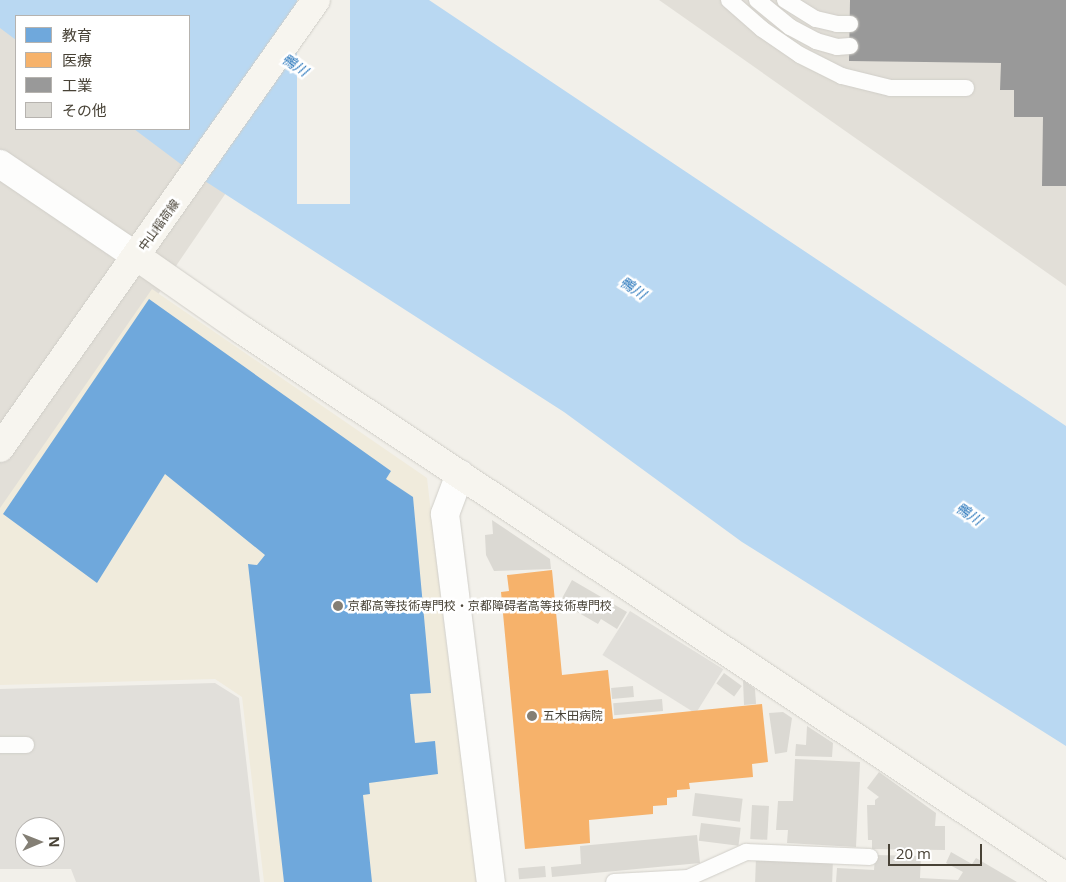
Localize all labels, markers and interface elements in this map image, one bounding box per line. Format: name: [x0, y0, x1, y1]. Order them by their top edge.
legend: [15, 15, 190, 130]
text: 教育: [62, 25, 92, 45]
text: 医療: [62, 50, 92, 70]
water label: 鴨川: [279, 50, 311, 80]
text: 工業: [62, 75, 92, 95]
text: その他: [62, 100, 107, 120]
street label: 中山稲荷線: [136, 196, 182, 254]
water label: 鴨川: [617, 273, 649, 303]
water label: 鴨川: [953, 499, 985, 529]
place label: 京都高等技術専門校・京都障碍者高等技術専門校: [348, 599, 612, 613]
marker: 京都高等技術専門校・京都障碍者高等技術専門校: [332, 600, 344, 612]
marker: 五木田病院: [525, 709, 539, 723]
place label: 五木田病院: [543, 709, 603, 723]
north arrow: [15, 817, 65, 867]
scale bar: [891, 834, 985, 866]
text: N: [45, 836, 64, 848]
text: 20 m: [896, 843, 931, 863]

